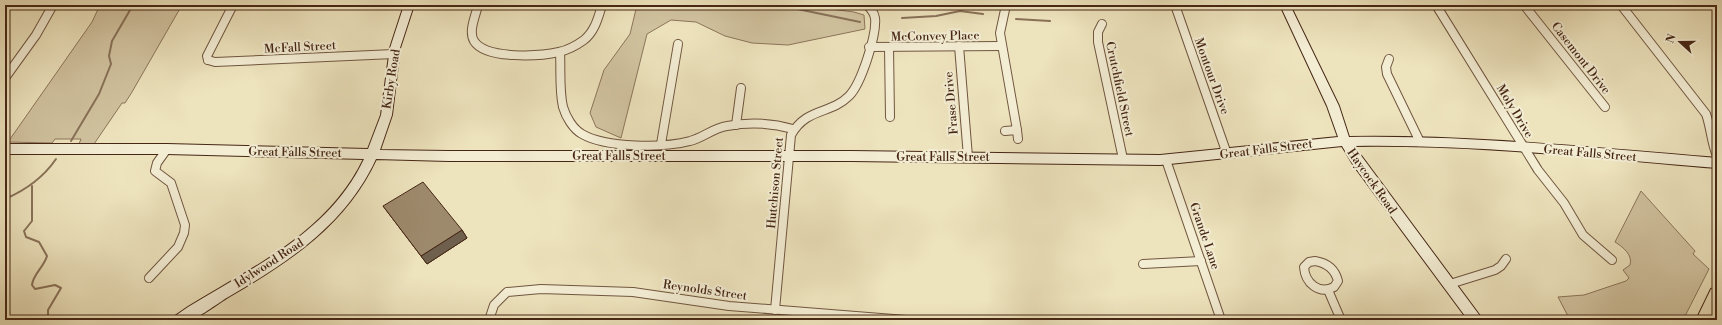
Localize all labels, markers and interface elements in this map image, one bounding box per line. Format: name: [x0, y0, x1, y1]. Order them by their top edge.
street label: Casemont Drive: [1548, 19, 1613, 97]
north arrow: [1660, 22, 1700, 62]
street label: McConvey Place: [891, 28, 980, 45]
text: N: [1664, 32, 1680, 45]
street label: Montour Drive: [1191, 36, 1232, 117]
street label: McFall Street: [264, 38, 337, 57]
street label: Crutchfield Street: [1102, 40, 1137, 139]
street label: Kirby Road: [379, 48, 404, 110]
street label: Frase Drive: [941, 71, 962, 135]
street label: Moly Drive: [1493, 82, 1536, 141]
street label: Hutchison Street: [764, 136, 787, 229]
street label: Great Falls Street: [1219, 136, 1314, 163]
street label: Great Falls Street: [1543, 142, 1638, 165]
street label: Great Falls Street: [248, 144, 343, 161]
street label: Haycock Road: [1343, 146, 1400, 217]
street label: Great Falls Street: [572, 149, 666, 164]
street label: Great Falls Street: [896, 150, 990, 165]
street label: Grande Lane: [1186, 201, 1223, 272]
street label: Idylwood Road: [232, 235, 307, 291]
street label: Reynolds Street: [662, 277, 749, 304]

